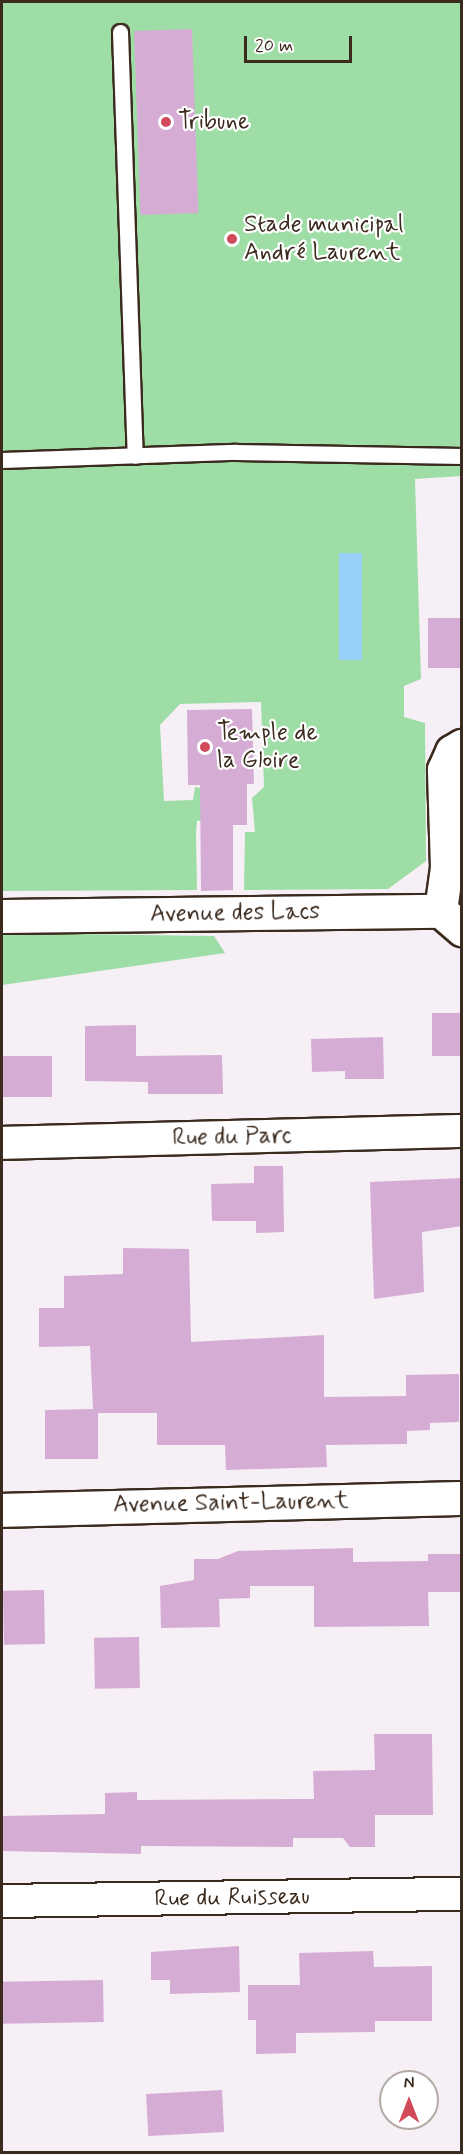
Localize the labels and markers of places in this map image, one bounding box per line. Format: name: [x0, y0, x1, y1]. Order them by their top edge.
place label: Tribune: [178, 108, 249, 136]
marker: Tribune: [159, 115, 173, 129]
place label: Stade municipal André Laurent: [244, 211, 400, 267]
marker: Stade municipal André Laurent: [225, 232, 239, 246]
place label: Temple de la Gloire: [217, 719, 317, 775]
marker: Temple de la Gloire: [198, 740, 212, 754]

